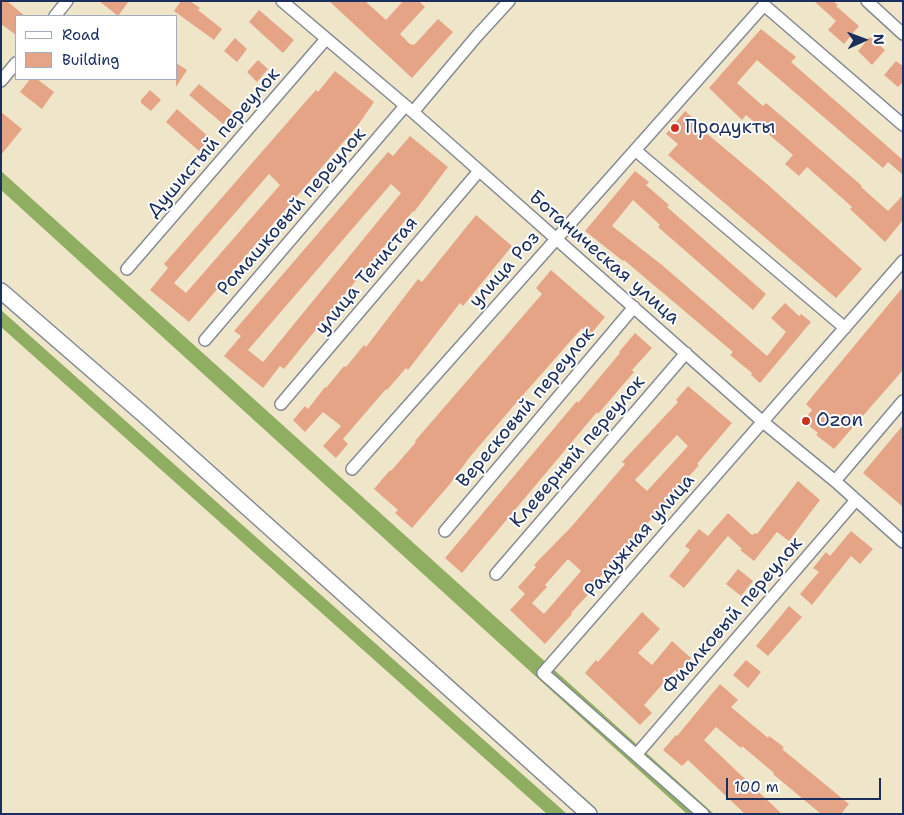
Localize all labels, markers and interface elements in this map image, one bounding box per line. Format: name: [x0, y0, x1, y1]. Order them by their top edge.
legend: [15, 15, 178, 80]
north arrow: [839, 15, 889, 65]
text: Road: [62, 25, 100, 45]
text: N: [870, 34, 888, 45]
text: Building: [62, 50, 119, 70]
street label: Душистый переулок: [143, 63, 285, 223]
place label: Продукты: [685, 117, 775, 139]
marker: Продукты: [669, 122, 681, 134]
street label: Ромашковый переулок: [213, 123, 371, 301]
street label: Ботаническая улица: [524, 186, 684, 330]
street label: улица Тенистая: [311, 212, 423, 340]
street label: улица Роз: [465, 227, 545, 313]
street label: Вересковый переулок: [452, 323, 600, 493]
street label: Клеверный переулок: [506, 371, 650, 533]
place label: Ozon: [816, 410, 863, 432]
marker: Ozon: [800, 415, 812, 427]
street label: Радужная улица: [580, 470, 700, 602]
street label: Фиалковый переулок: [658, 533, 808, 699]
scale bar: [729, 768, 884, 800]
text: 100 m: [734, 777, 779, 797]

